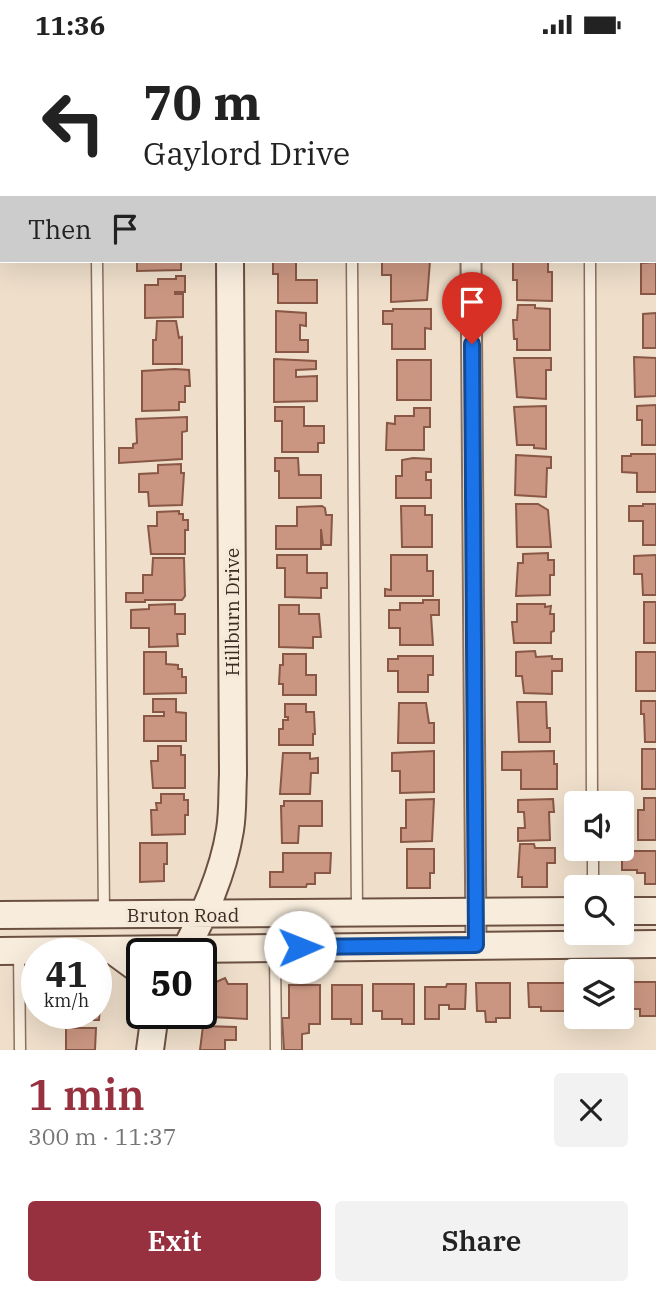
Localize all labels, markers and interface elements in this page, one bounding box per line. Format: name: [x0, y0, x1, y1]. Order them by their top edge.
text: 11:36: [35, 8, 105, 42]
text: 70 m: [143, 70, 261, 133]
icon: left: [28, 77, 119, 168]
text: Gaylord Drive: [143, 132, 350, 174]
icon: arrive: [106, 210, 144, 248]
text: Then: [28, 212, 92, 246]
pin: [442, 272, 502, 344]
icon: arrive: [453, 283, 491, 321]
street label: Hillburn Drive: [220, 548, 244, 676]
map controls: [564, 791, 634, 1029]
button: sound: [564, 791, 634, 861]
button: search: [564, 875, 634, 945]
street label: Bruton Road: [127, 903, 239, 927]
position arrow: [263, 910, 337, 984]
speed limit sign: 50: [126, 938, 217, 1029]
text: 41: [45, 951, 88, 997]
button: layers: [564, 959, 634, 1029]
text: km/h: [44, 989, 89, 1012]
text: 1 min: [28, 1067, 145, 1122]
button: close: [554, 1073, 628, 1147]
text: 300 m · 11:37: [28, 1121, 177, 1151]
button: Exit: [28, 1201, 321, 1281]
button: Share: [335, 1201, 628, 1281]

